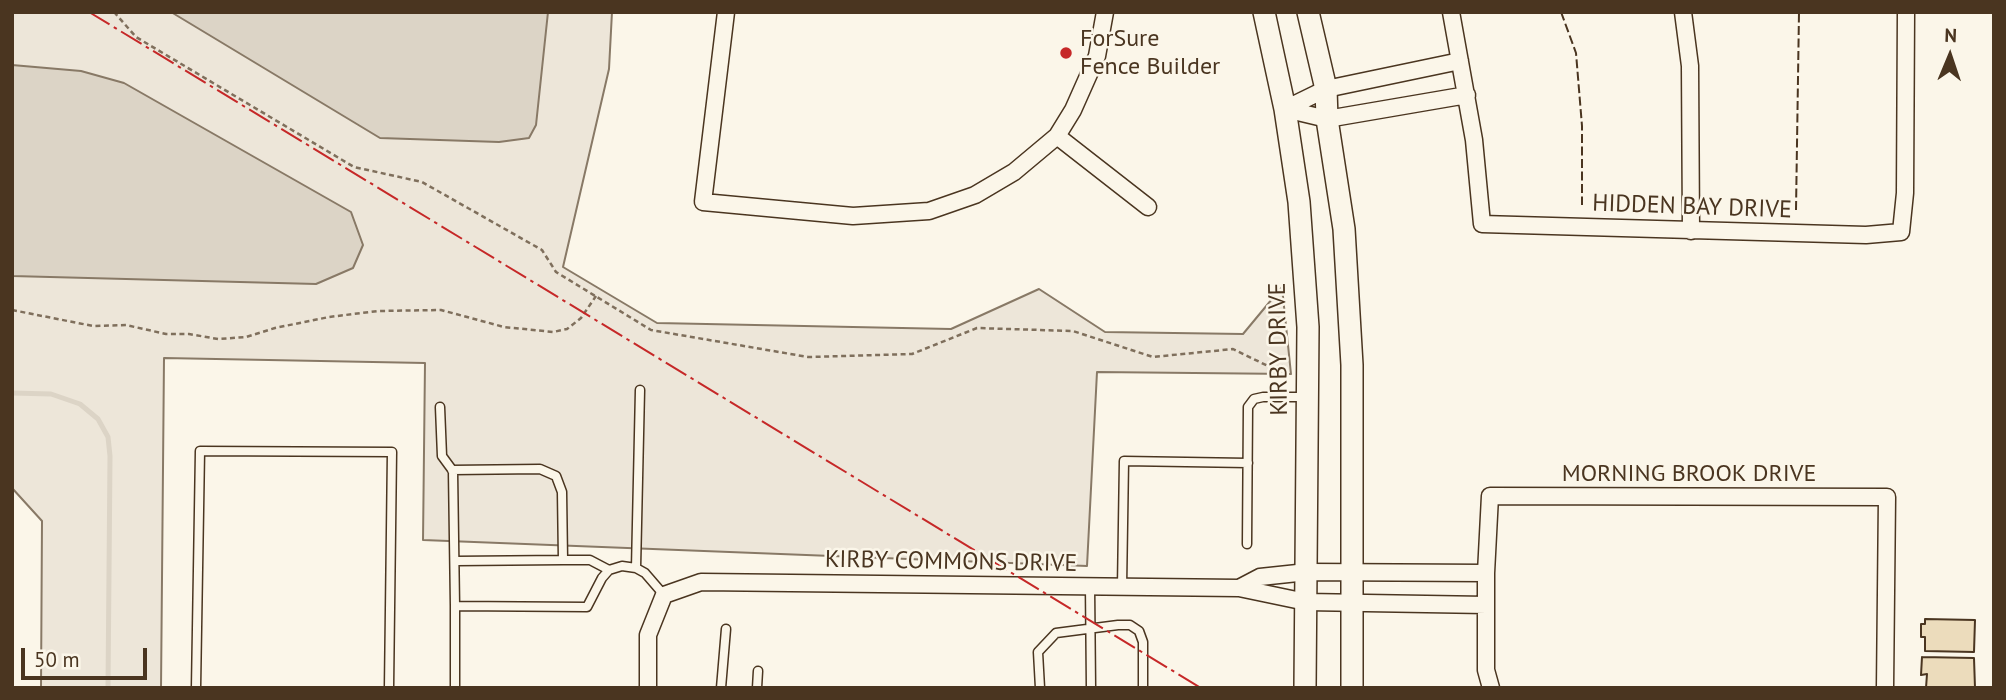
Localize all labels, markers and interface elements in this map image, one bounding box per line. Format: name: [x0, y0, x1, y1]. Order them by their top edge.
north arrow: [1915, 21, 1985, 91]
text: N: [1944, 23, 1957, 47]
place label: ForSure Fence Builder: [1080, 25, 1220, 81]
marker: ForSure Fence Builder: [1058, 45, 1074, 61]
street label: HIDDEN BAY DRIVE: [1592, 189, 1792, 225]
street label: KIRBY DRIVE: [1263, 282, 1295, 416]
street label: MORNING BROOK DRIVE: [1562, 460, 1816, 488]
street label: KIRBY COMMONS DRIVE: [825, 545, 1077, 579]
scale bar: [24, 634, 150, 678]
text: 50 m: [34, 646, 80, 673]

